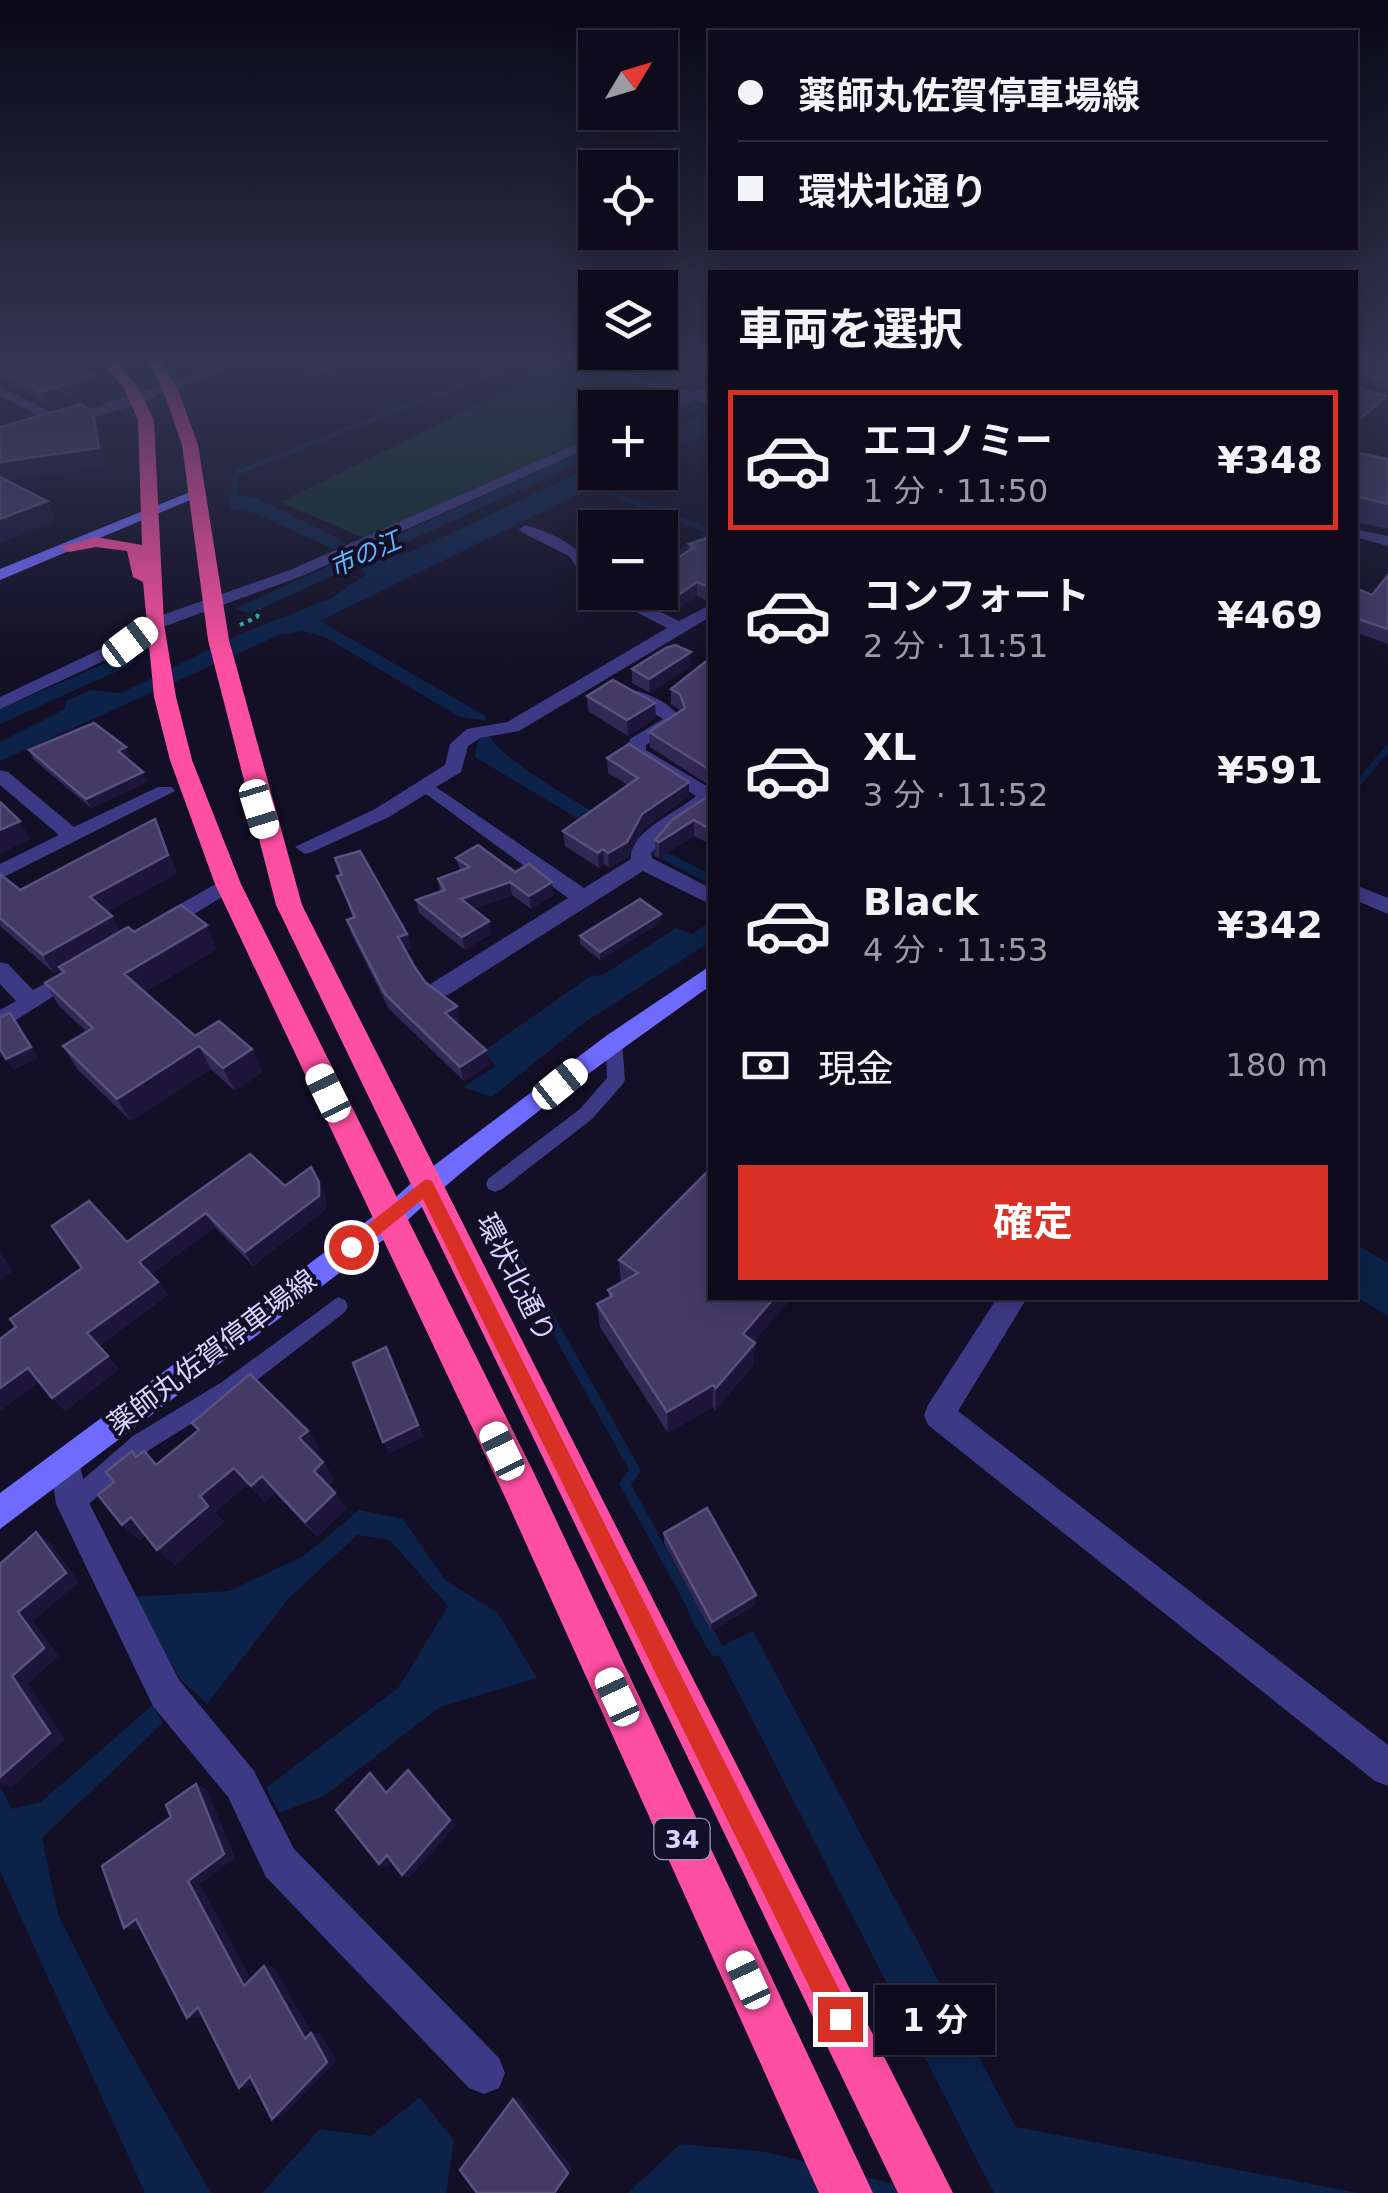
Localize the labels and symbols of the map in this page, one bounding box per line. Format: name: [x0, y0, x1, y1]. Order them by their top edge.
north arrow: [578, 30, 678, 130]
water label: 市の江: [325, 524, 408, 583]
car: [97, 612, 163, 672]
car: [236, 776, 282, 842]
car: [527, 1053, 593, 1115]
car: [301, 1059, 355, 1127]
street label: 環状北通り: [470, 1208, 562, 1348]
route start: [329, 1225, 374, 1270]
street label: 薬師丸佐賀停車場線: [101, 1263, 323, 1441]
car: [475, 1417, 529, 1485]
car: [591, 1663, 643, 1731]
road number: 34: [654, 1819, 710, 1859]
car: [722, 1946, 774, 2014]
callout: 1 分: [875, 1984, 995, 2054]
route end: [818, 1997, 863, 2042]

